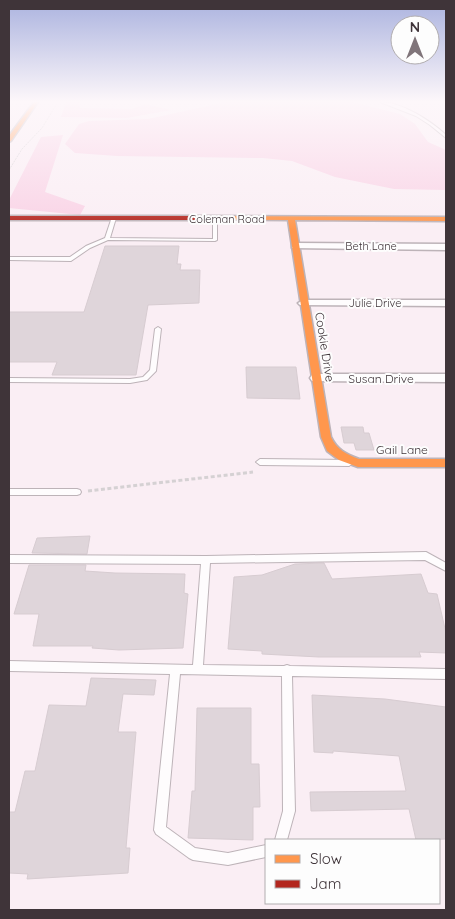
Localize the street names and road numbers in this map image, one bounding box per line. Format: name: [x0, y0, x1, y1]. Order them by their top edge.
street label: Coleman Road: [189, 212, 265, 226]
street label: Beth Lane: [345, 239, 397, 253]
street label: Julie Drive: [348, 296, 402, 310]
street label: Cookie Drive: [312, 311, 338, 383]
street label: Susan Drive: [348, 371, 414, 386]
street label: Gail Lane: [376, 442, 428, 457]

